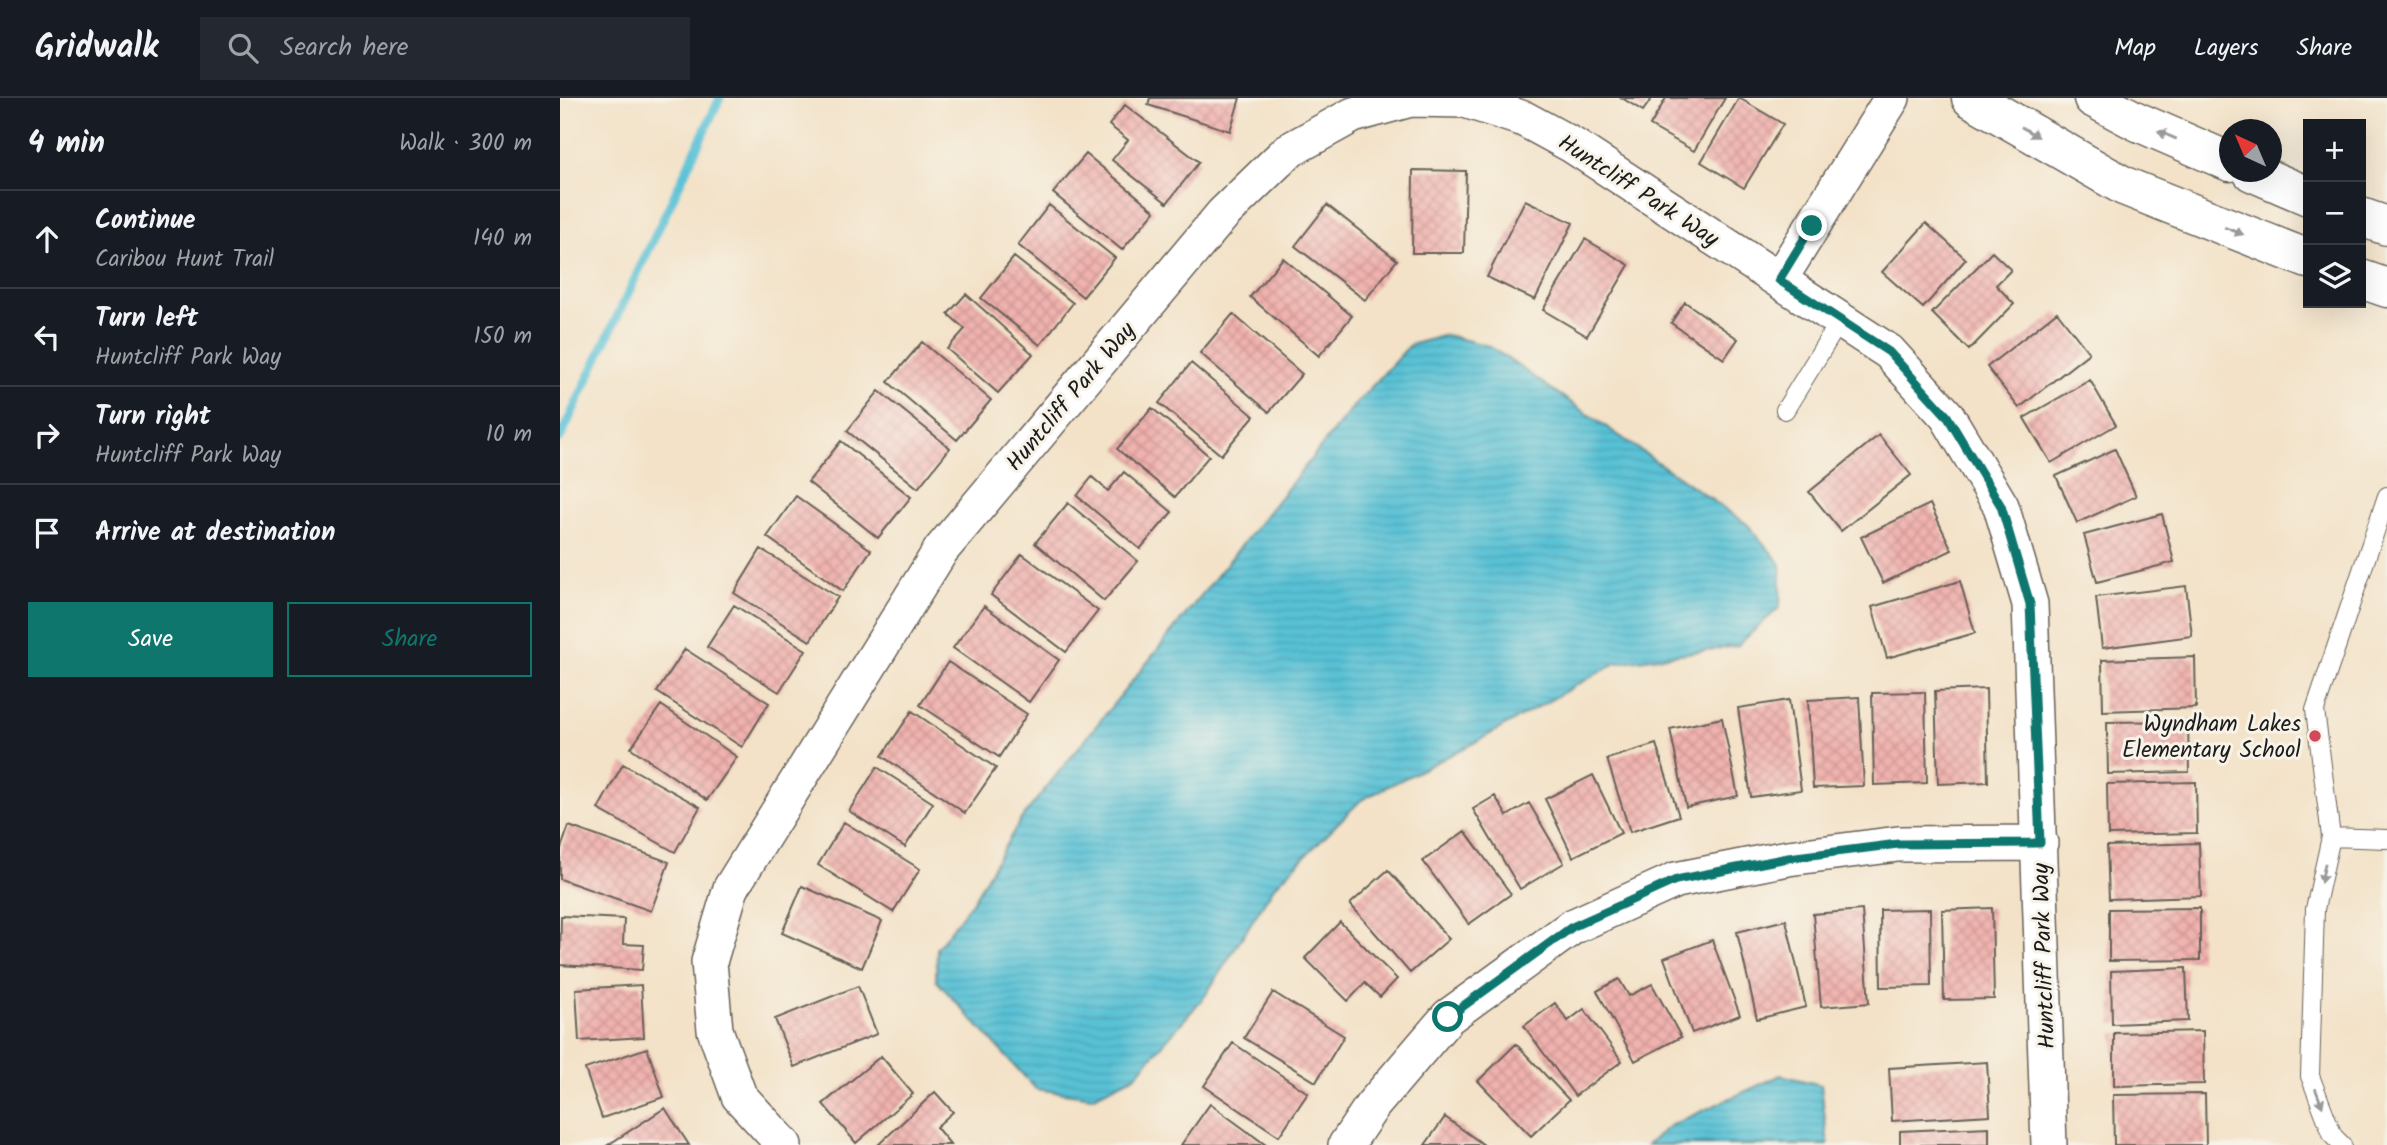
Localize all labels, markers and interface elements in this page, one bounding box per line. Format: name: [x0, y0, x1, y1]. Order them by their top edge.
search box: [200, 17, 690, 80]
text: Gridwalk: [35, 22, 158, 75]
text: Search here: [280, 27, 409, 69]
icon: search: [224, 29, 262, 67]
text: Map: [2114, 29, 2156, 68]
text: Layers: [2194, 29, 2258, 68]
text: Share: [2296, 29, 2352, 68]
north arrow: [2219, 119, 2282, 182]
map controls: [2303, 119, 2366, 308]
button: +: [2303, 119, 2366, 182]
text: 4 min: [28, 120, 105, 168]
text: Walk · 300 m: [399, 126, 532, 162]
street label: Huntcliff Park Way: [1550, 126, 1726, 258]
one-way arrow: [2020, 126, 2040, 138]
one-way arrow: [2156, 129, 2177, 140]
button: −: [2303, 182, 2366, 245]
text: Continue: [95, 200, 196, 242]
route end: [1796, 210, 1827, 241]
icon: ahead: [28, 220, 66, 258]
text: 140 m: [473, 221, 532, 257]
one-way arrow: [2224, 225, 2245, 236]
text: Caribou Hunt Trail: [95, 242, 274, 278]
button: layers: [2303, 245, 2366, 308]
text: Turn left: [95, 298, 198, 340]
street label: Huntcliff Park Way: [998, 314, 1145, 480]
icon: left: [28, 318, 66, 356]
text: 150 m: [473, 319, 532, 355]
text: Huntcliff Park Way: [95, 340, 281, 376]
text: Turn right: [95, 396, 211, 438]
icon: right: [28, 416, 66, 454]
text: 10 m: [486, 417, 532, 453]
text: Huntcliff Park Way: [95, 438, 281, 474]
text: Arrive at destination: [95, 512, 335, 554]
icon: arrive: [28, 514, 66, 552]
button: Save: [28, 602, 273, 677]
button: Share: [287, 602, 532, 677]
place label: Wyndham Lakes Elementary School: [2122, 707, 2301, 769]
marker: Wyndham Lakes Elementary School: [2307, 728, 2323, 744]
street label: Huntcliff Park Way: [2024, 862, 2066, 1049]
one-way arrow: [2318, 862, 2329, 884]
route start: [1432, 1001, 1463, 1032]
one-way arrow: [2313, 1087, 2324, 1108]

